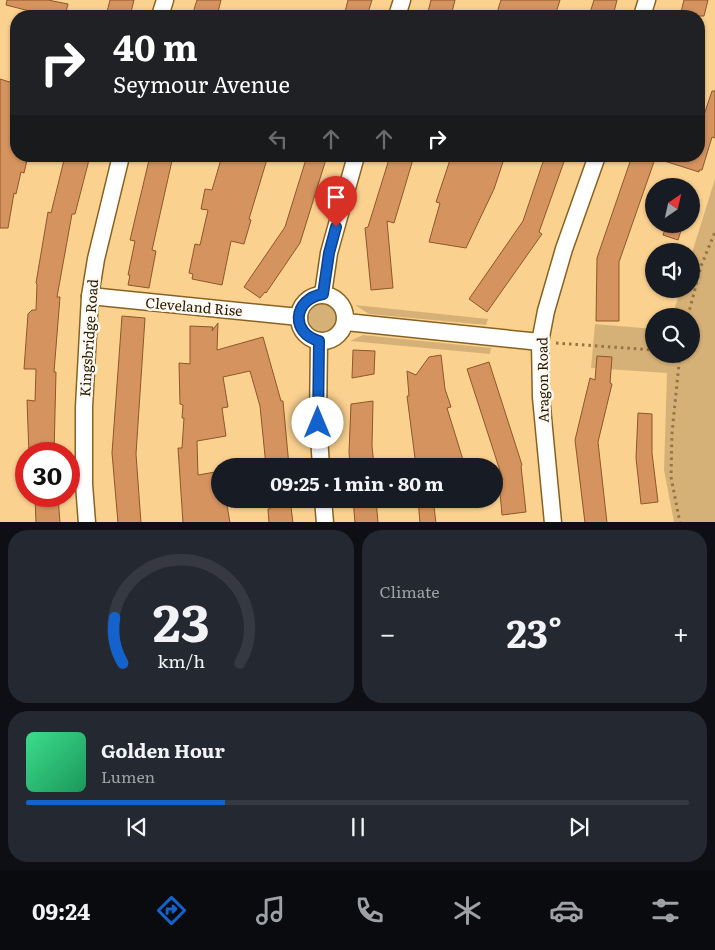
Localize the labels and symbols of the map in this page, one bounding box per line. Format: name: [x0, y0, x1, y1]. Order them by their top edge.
pin: [315, 176, 357, 227]
north arrow: [645, 178, 700, 232]
street label: Kingsbridge Road: [74, 278, 102, 397]
street label: Cleveland Rise: [145, 292, 243, 320]
street label: Aragon Road: [531, 337, 553, 423]
position arrow: [291, 396, 343, 448]
speed limit sign: 30: [15, 442, 80, 507]

